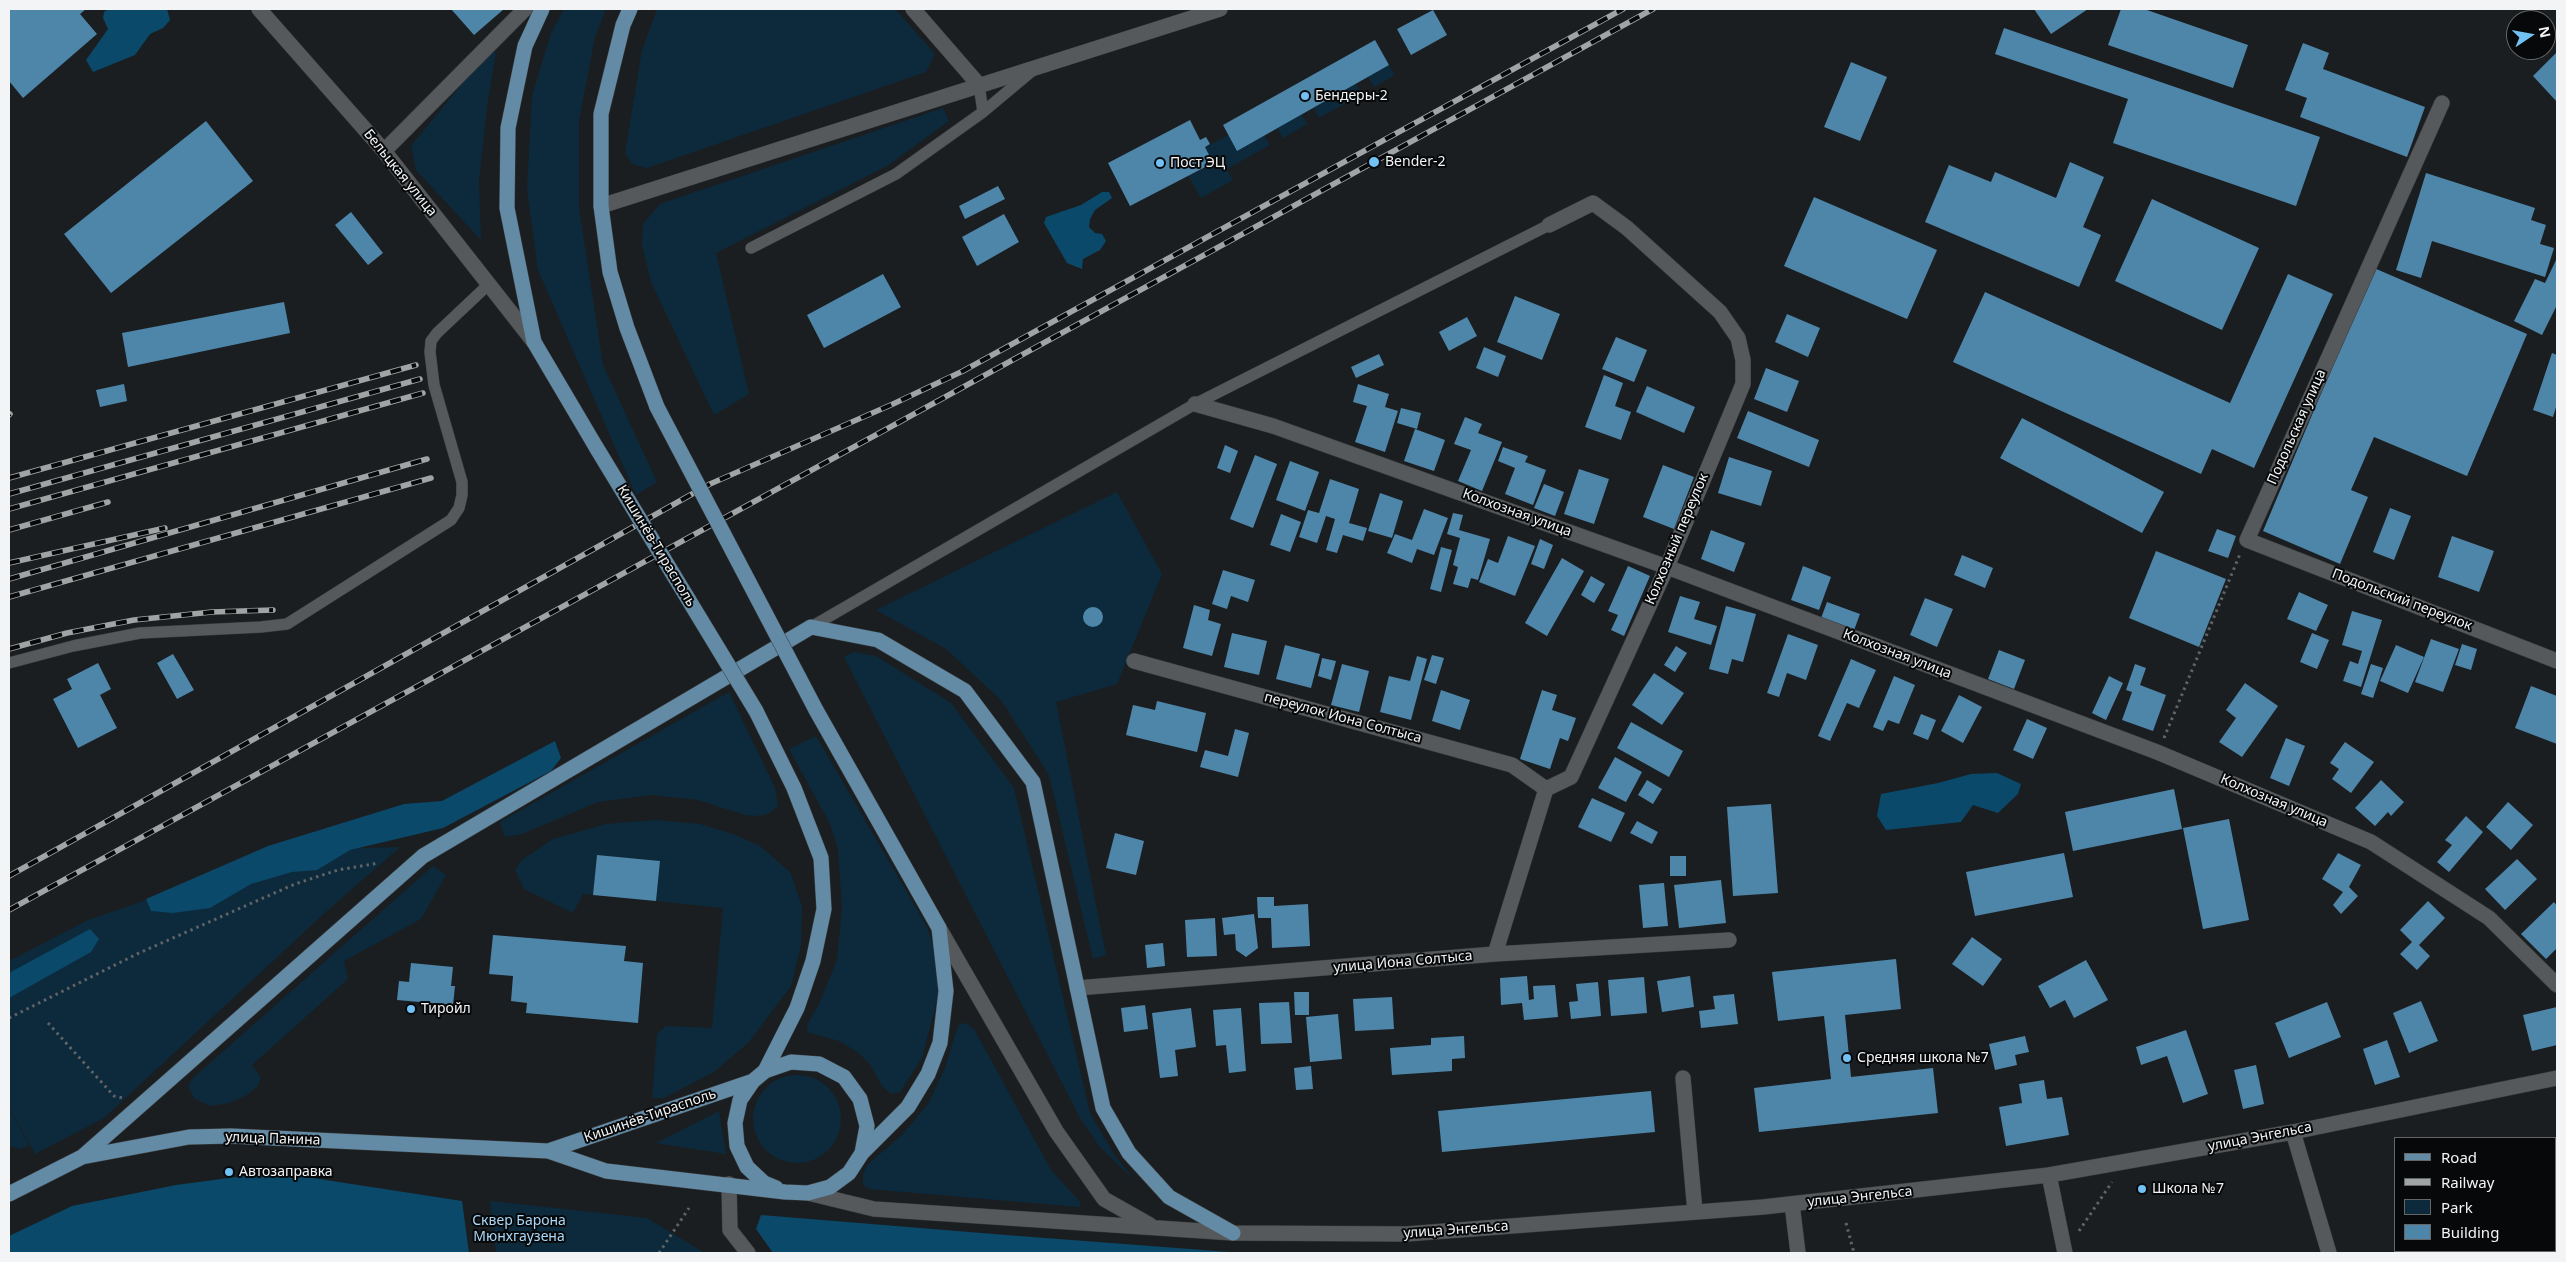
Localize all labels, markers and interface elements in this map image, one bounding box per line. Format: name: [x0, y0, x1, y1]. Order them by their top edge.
north arrow: [2506, 10, 2556, 60]
text: N: [2535, 24, 2556, 40]
place label: Бендеры-2: [1315, 88, 1388, 104]
marker: Бендеры-2: [1299, 90, 1311, 102]
street label: Бельцкая улица: [360, 126, 440, 220]
place label: Bender-2: [1385, 154, 1445, 170]
place label: Пост ЭЦ: [1170, 155, 1225, 171]
marker: Bender-2: [1367, 155, 1381, 169]
marker: Пост ЭЦ: [1154, 157, 1166, 169]
street label: Подольская улица: [2264, 367, 2330, 487]
street label: Колхозный переулок: [1642, 471, 1712, 607]
street label: Кишинёв-Тирасполь: [613, 482, 699, 610]
street label: Колхозная улица: [1460, 485, 1574, 541]
street label: Подольский переулок: [2330, 565, 2474, 635]
street label: Колхозная улица: [1840, 626, 1954, 682]
street label: переулок Иона Солтыса: [1262, 689, 1424, 747]
street label: Колхозная улица: [2218, 771, 2330, 831]
street label: улица Иона Солтыса: [1333, 948, 1473, 976]
place label: Тиройл: [421, 1001, 471, 1017]
marker: Тиройл: [405, 1003, 417, 1015]
place label: Средняя школа №7: [1857, 1050, 1989, 1066]
marker: Средняя школа №7: [1841, 1052, 1853, 1064]
street label: Кишинёв-Тирасполь: [582, 1085, 718, 1147]
street label: улица Энгельса: [2207, 1119, 2313, 1155]
street label: улица Панина: [225, 1129, 321, 1149]
legend: [2394, 1137, 2556, 1252]
text: Road: [2441, 1147, 2477, 1167]
place label: Автозаправка: [239, 1164, 333, 1180]
marker: Автозаправка: [223, 1166, 235, 1178]
text: Railway: [2441, 1172, 2494, 1192]
place label: Школа №7: [2152, 1181, 2224, 1197]
street label: улица Энгельса: [1807, 1183, 1913, 1211]
marker: Школа №7: [2136, 1183, 2148, 1195]
text: Park: [2441, 1197, 2473, 1217]
park label: Сквер Барона Мюнхгаузена: [472, 1213, 566, 1246]
street label: улица Энгельса: [1403, 1218, 1509, 1242]
text: Building: [2441, 1222, 2499, 1242]

